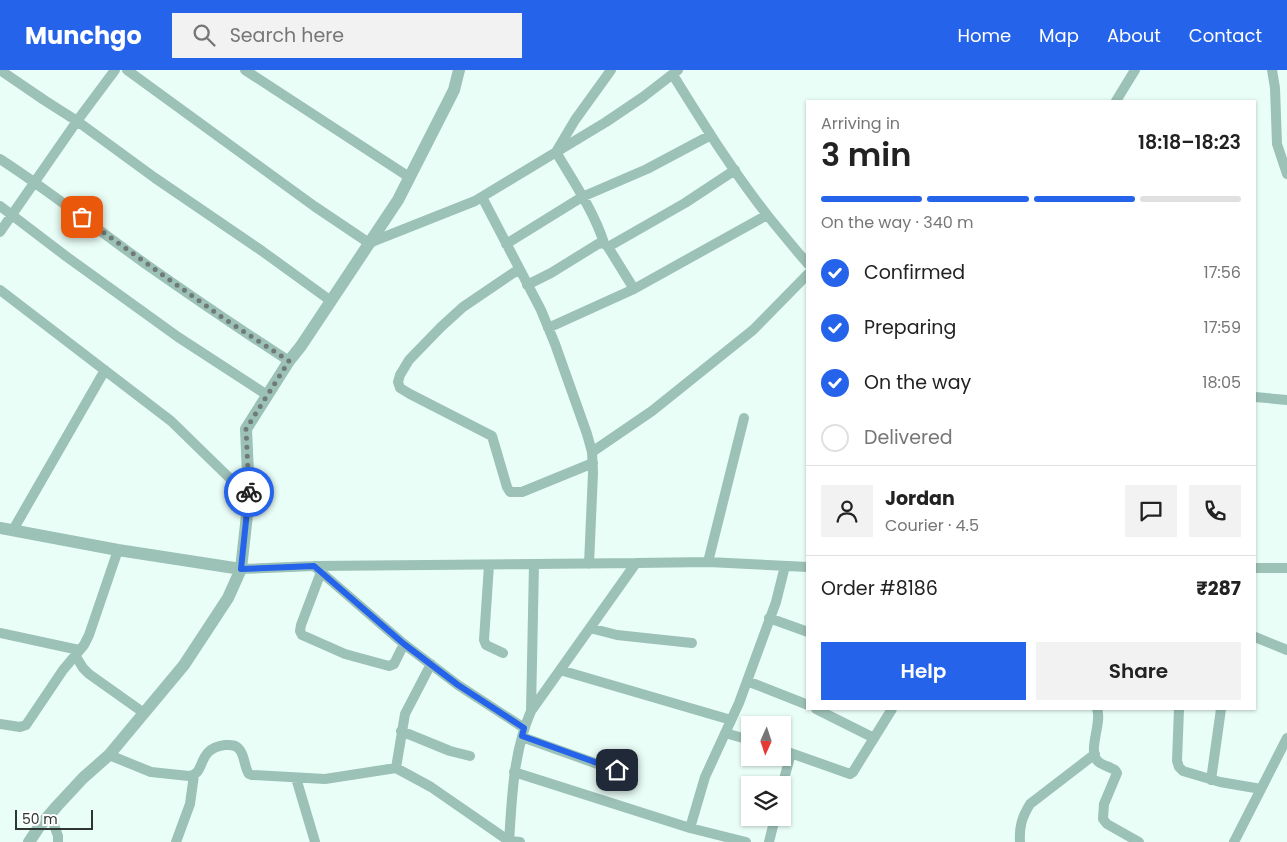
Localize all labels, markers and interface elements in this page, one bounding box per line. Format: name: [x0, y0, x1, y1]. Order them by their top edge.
search box: [172, 13, 522, 58]
text: Munchgo: [25, 19, 142, 52]
icon: search: [190, 21, 218, 49]
text: Search here: [230, 22, 344, 49]
text: Home: [957, 23, 1011, 48]
text: Map: [1039, 23, 1079, 48]
text: About: [1107, 23, 1161, 48]
text: Contact: [1189, 23, 1262, 48]
text: Arriving in: [821, 112, 900, 135]
text: 18:18–18:23: [1138, 129, 1241, 156]
text: 3 min: [821, 132, 911, 177]
pin: [61, 196, 103, 238]
icon: bag: [68, 203, 96, 231]
text: On the way · 340 m: [821, 211, 974, 234]
icon: check: [821, 259, 849, 287]
text: Confirmed: [864, 259, 965, 286]
text: 17:56: [1204, 261, 1241, 284]
icon: check: [821, 314, 849, 342]
text: Preparing: [864, 314, 956, 341]
text: 17:59: [1204, 316, 1241, 339]
icon: check: [821, 369, 849, 397]
text: On the way: [864, 369, 971, 396]
text: 18:05: [1202, 371, 1241, 394]
text: Delivered: [864, 424, 953, 451]
courier: [224, 467, 274, 517]
icon: bike: [235, 478, 263, 506]
button: person: [821, 485, 873, 537]
text: Jordan: [885, 485, 955, 512]
button: chat: [1125, 485, 1177, 537]
button: phone: [1189, 485, 1241, 537]
text: Courier · 4.5: [885, 514, 979, 537]
text: Order #8186: [821, 575, 938, 602]
text: ₹287: [1196, 575, 1241, 602]
button: Help: [821, 642, 1026, 700]
button: Share: [1036, 642, 1241, 700]
north arrow: [741, 716, 791, 766]
map controls: [741, 716, 791, 826]
pin: [596, 749, 638, 791]
icon: home: [603, 756, 631, 784]
button: layers: [741, 776, 791, 826]
scale bar: [15, 807, 92, 830]
text: 50 m: [22, 809, 58, 829]

